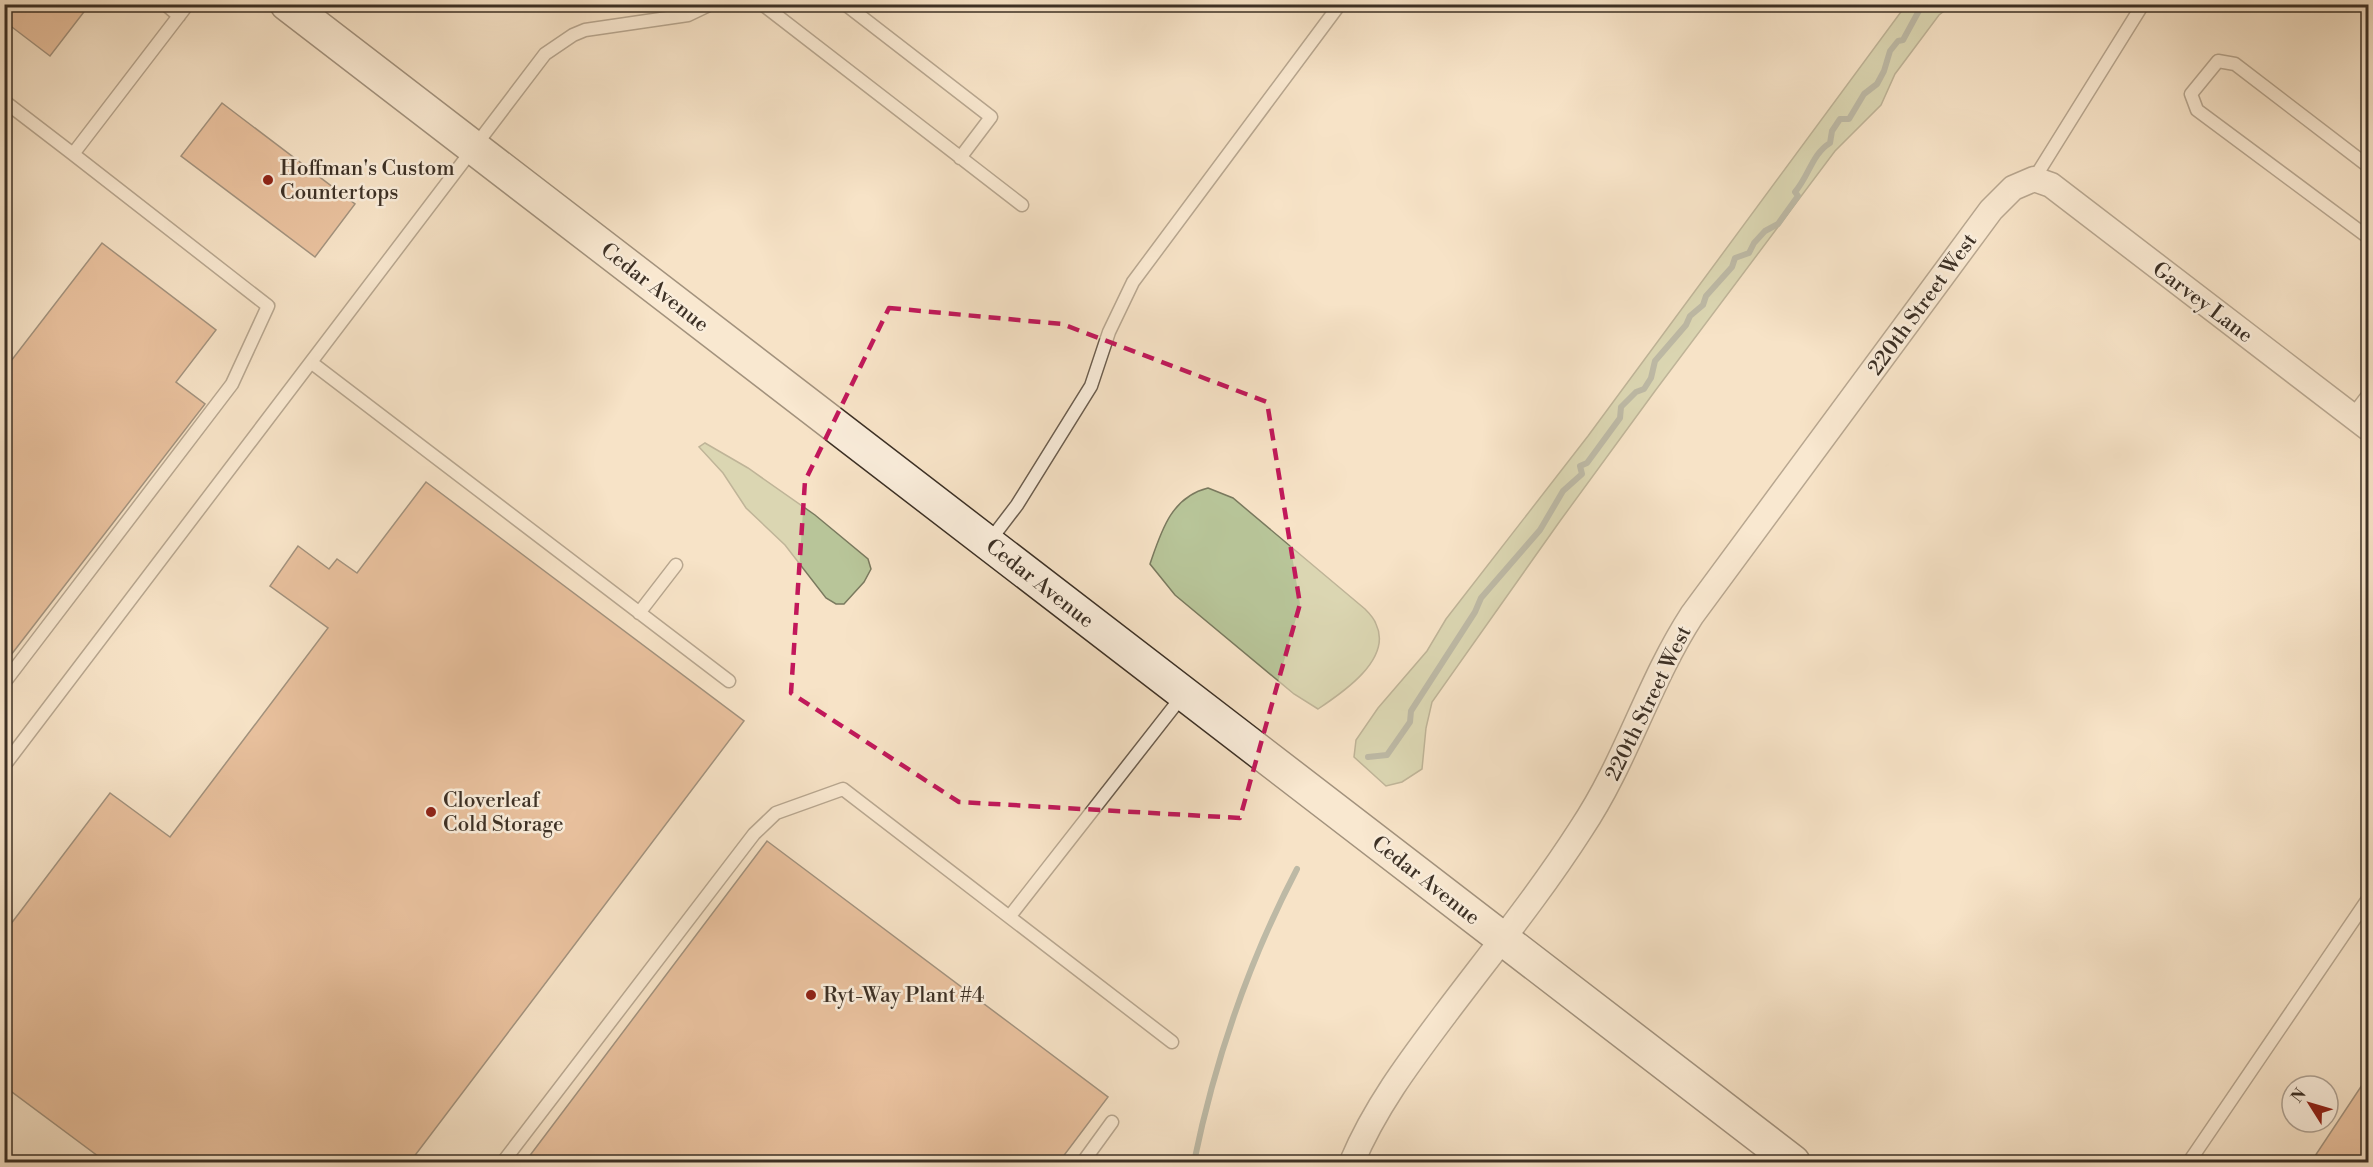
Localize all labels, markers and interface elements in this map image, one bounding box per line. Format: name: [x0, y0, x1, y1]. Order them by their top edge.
place label: Hoffman's Custom Countertops: [280, 156, 455, 206]
marker: Hoffman's Custom Countertops: [261, 173, 275, 187]
street label: 220th Street West: [1863, 228, 1983, 381]
street label: Cedar Avenue: [595, 237, 714, 338]
street label: Garvey Lane: [2147, 257, 2258, 349]
street label: Cedar Avenue: [980, 533, 1099, 634]
street label: 220th Street West: [1600, 621, 1698, 785]
place label: Cloverleaf Cold Storage: [443, 788, 564, 838]
marker: Cloverleaf Cold Storage: [424, 805, 438, 819]
street label: Cedar Avenue: [1366, 830, 1485, 931]
place label: Ryt-Way Plant #4: [823, 983, 984, 1009]
marker: Ryt-Way Plant #4: [804, 988, 818, 1002]
north arrow: [2280, 1074, 2340, 1134]
text: N: [2287, 1084, 2311, 1107]

